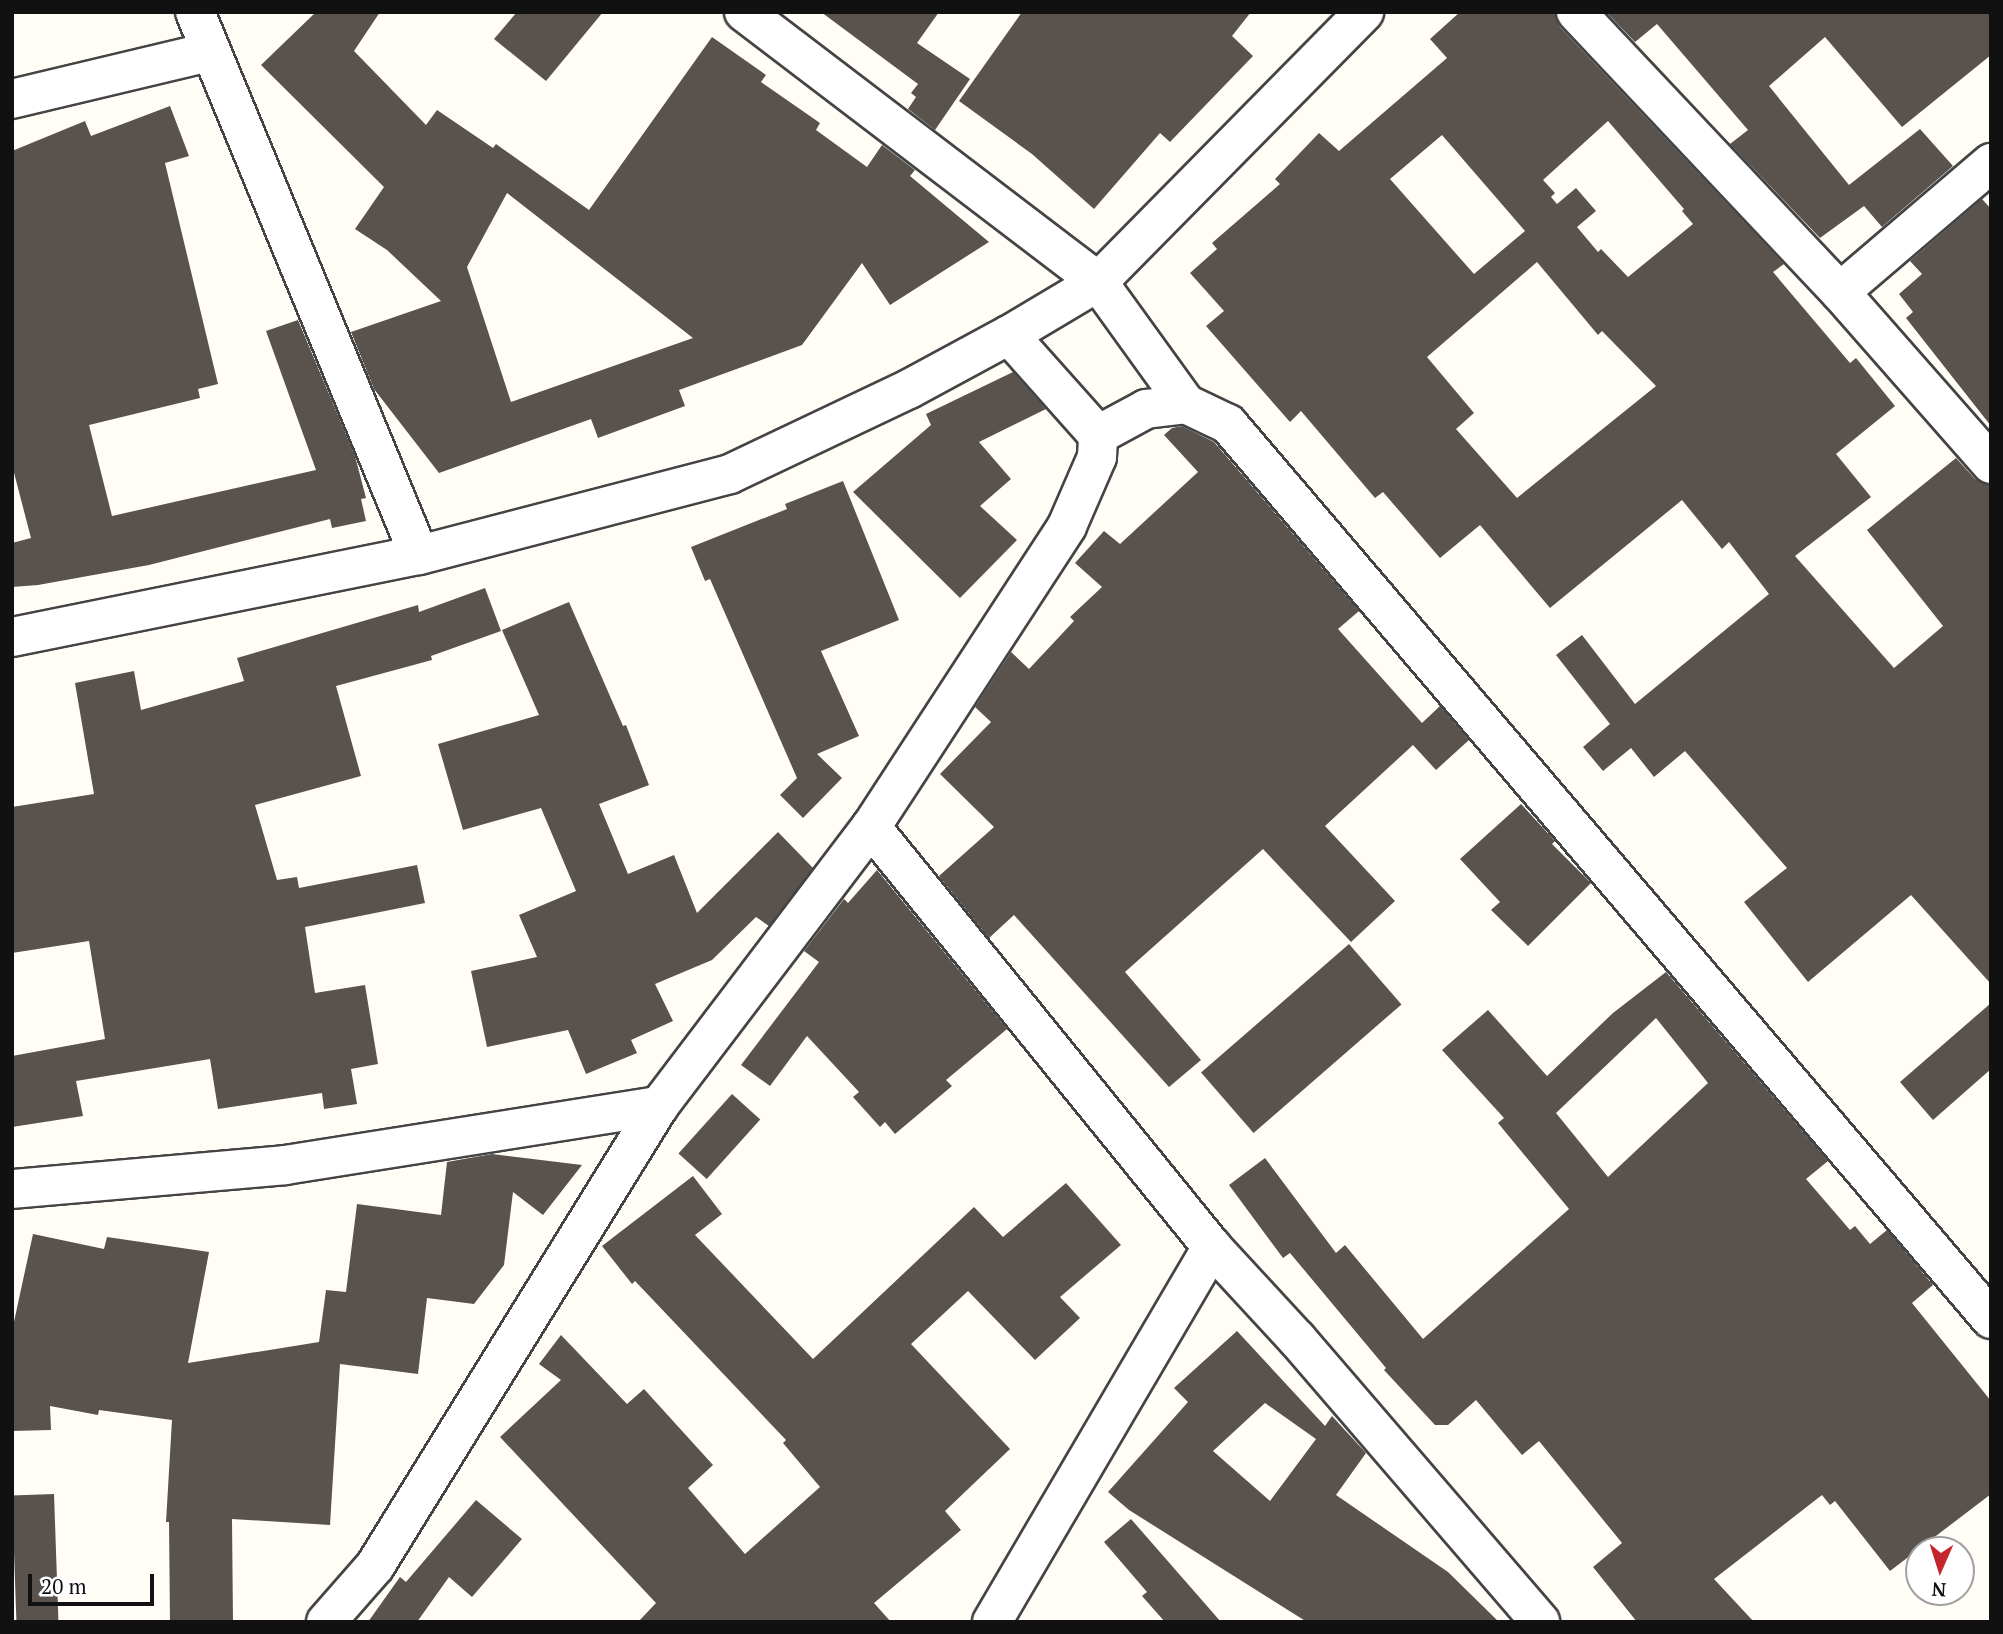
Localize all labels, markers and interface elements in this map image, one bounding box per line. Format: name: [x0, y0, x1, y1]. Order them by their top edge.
north arrow: [1905, 1536, 1975, 1606]
scale bar: [32, 1560, 158, 1604]
text: 20 m: [41, 1572, 87, 1600]
text: N: [1931, 1578, 1947, 1603]

